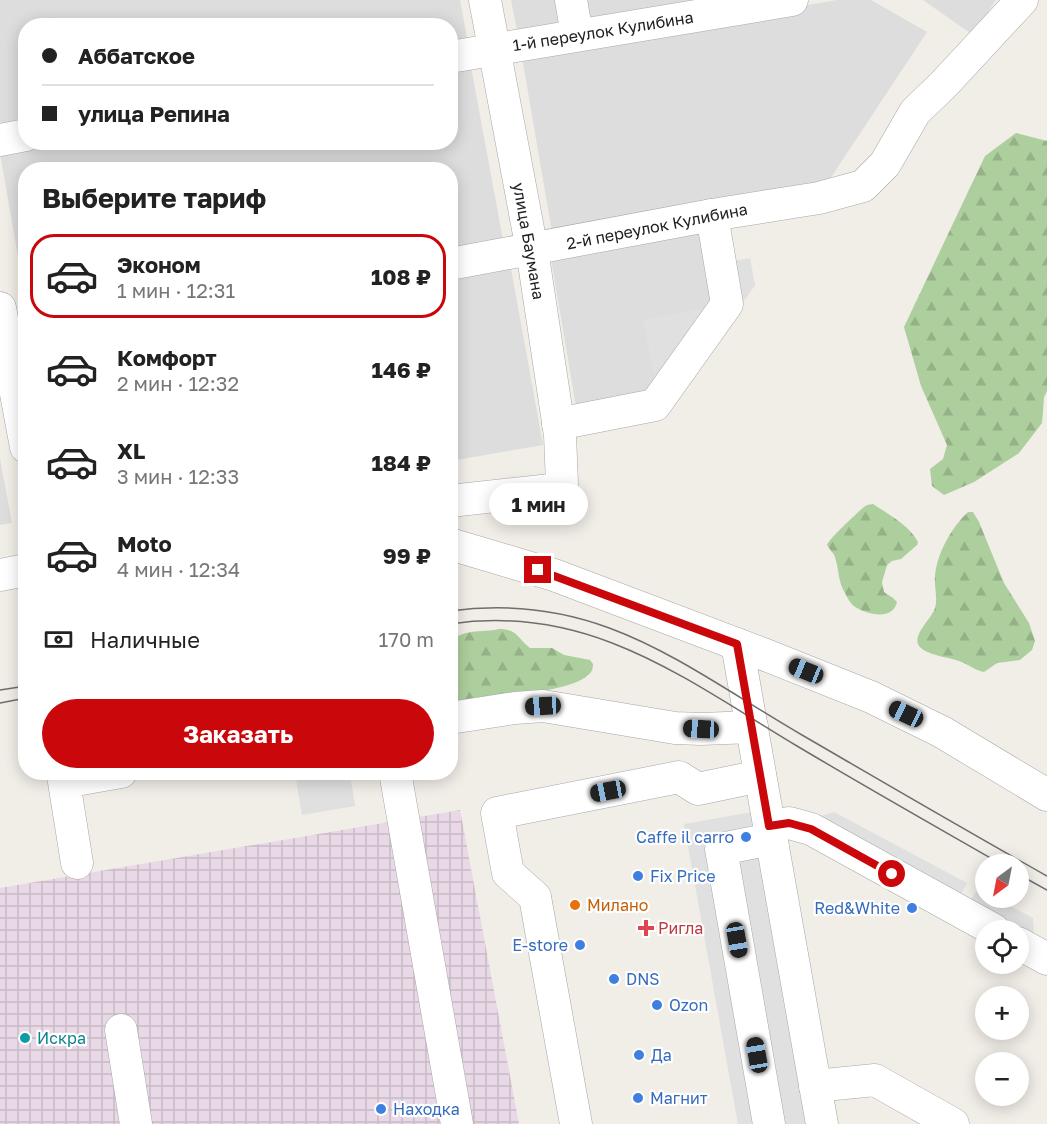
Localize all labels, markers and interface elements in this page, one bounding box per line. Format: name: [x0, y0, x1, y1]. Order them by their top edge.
street label: 1-й переулок Кулибина: [511, 7, 695, 55]
text: Аббатское: [78, 42, 195, 69]
text: улица Репина: [78, 100, 230, 127]
street label: улица Баумана: [509, 181, 549, 301]
text: Выберите тариф: [42, 182, 266, 214]
street label: 2-й переулок Кулибина: [565, 199, 749, 253]
icon: car: [45, 249, 99, 303]
text: Эконом: [117, 251, 201, 278]
text: 108 ₽: [371, 263, 431, 290]
text: 1 мин · 12:31: [117, 278, 235, 302]
icon: car: [45, 342, 99, 396]
text: Комфорт: [117, 344, 217, 371]
text: 146 ₽: [372, 356, 431, 383]
text: 2 мин · 12:32: [117, 371, 239, 395]
icon: car: [45, 435, 99, 489]
text: XL: [117, 437, 145, 464]
text: 184 ₽: [371, 449, 431, 476]
text: 3 мин · 12:33: [117, 464, 239, 488]
callout: 1 мин: [488, 483, 588, 525]
text: 1 мин: [511, 492, 566, 516]
icon: car: [45, 528, 99, 582]
text: Moto: [117, 530, 172, 557]
text: 99 ₽: [383, 542, 431, 569]
route end: [524, 556, 551, 583]
text: 4 мин · 12:34: [117, 557, 240, 581]
icon: cash: [42, 623, 75, 656]
text: Наличные: [90, 626, 200, 653]
text: 170 m: [379, 627, 434, 651]
car: [786, 656, 826, 686]
car: [525, 696, 561, 716]
car: [886, 698, 926, 730]
button: Заказать: [42, 699, 434, 768]
car: [683, 719, 719, 739]
car: [589, 779, 627, 803]
place label: Caffe il carro: [636, 827, 734, 847]
marker: Caffe il carro: [739, 830, 753, 844]
north arrow: [975, 854, 1029, 908]
map controls: [975, 854, 1029, 1106]
route start: [878, 860, 905, 887]
place label: Fix Price: [650, 866, 716, 886]
marker: Fix Price: [631, 869, 645, 883]
place label: Милано: [587, 895, 648, 915]
marker: Милано: [568, 898, 582, 912]
place label: Red&White: [814, 898, 900, 918]
marker: Red&White: [905, 901, 919, 915]
place label: Ригла: [658, 918, 703, 938]
button: locate: [975, 920, 1029, 974]
marker: Ригла: [639, 921, 653, 935]
car: [725, 921, 749, 959]
place label: E-store: [512, 935, 568, 955]
marker: E-store: [573, 938, 587, 952]
place label: DNS: [626, 969, 660, 989]
marker: DNS: [607, 972, 621, 986]
button: +: [975, 986, 1029, 1040]
place label: Ozon: [669, 995, 708, 1015]
marker: Ozon: [650, 998, 664, 1012]
place label: Искра: [37, 1028, 86, 1048]
marker: Искра: [18, 1031, 32, 1045]
car: [745, 1036, 769, 1074]
place label: Да: [651, 1045, 672, 1065]
marker: Да: [632, 1048, 646, 1062]
button: −: [975, 1052, 1029, 1106]
place label: Магнит: [650, 1088, 708, 1108]
marker: Магнит: [631, 1091, 645, 1105]
place label: Находка: [393, 1099, 460, 1119]
marker: Находка: [374, 1102, 388, 1116]

